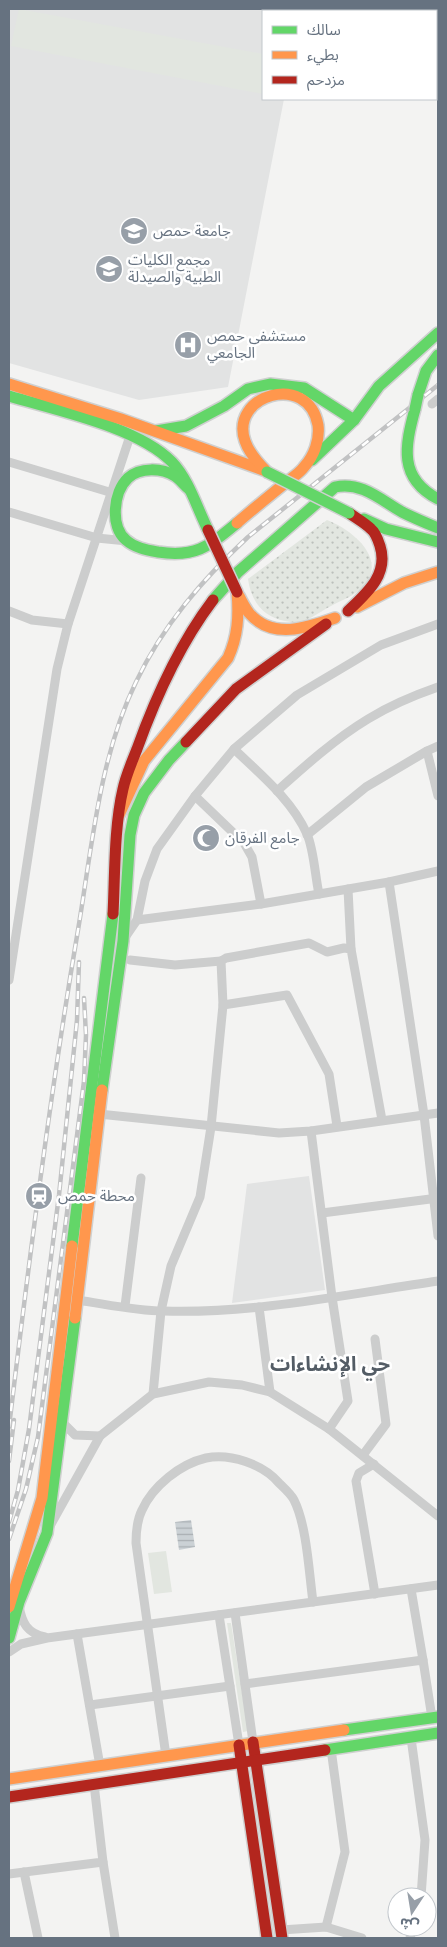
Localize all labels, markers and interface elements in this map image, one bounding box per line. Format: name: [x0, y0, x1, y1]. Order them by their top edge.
legend: [262, 10, 437, 100]
text: سالك: [307, 20, 341, 38]
text: بطيء: [307, 45, 339, 66]
text: مزدحم: [307, 70, 345, 91]
school or university icon: جامعة حمص: [119, 216, 149, 246]
place label: جامعة حمص: [153, 221, 231, 240]
place label: مجمع الكليات الطبية والصيدلة: [128, 250, 221, 286]
school or university icon: مجمع الكليات الطبية والصيدلة: [94, 254, 124, 284]
place label: مستشفى حمص الجامعي: [207, 326, 306, 364]
hospital icon: مستشفى حمص الجامعي: [173, 330, 203, 360]
mosque icon: جامع الفرقان: [191, 823, 221, 853]
place label: جامع الفرقان: [225, 828, 300, 850]
station icon: محطة حمص: [24, 1181, 54, 1211]
place label: محطة حمص: [58, 1186, 135, 1205]
district label: حي الإنشاءات: [270, 1351, 390, 1381]
north arrow: [387, 1887, 437, 1937]
text: ش: [398, 1915, 420, 1936]

